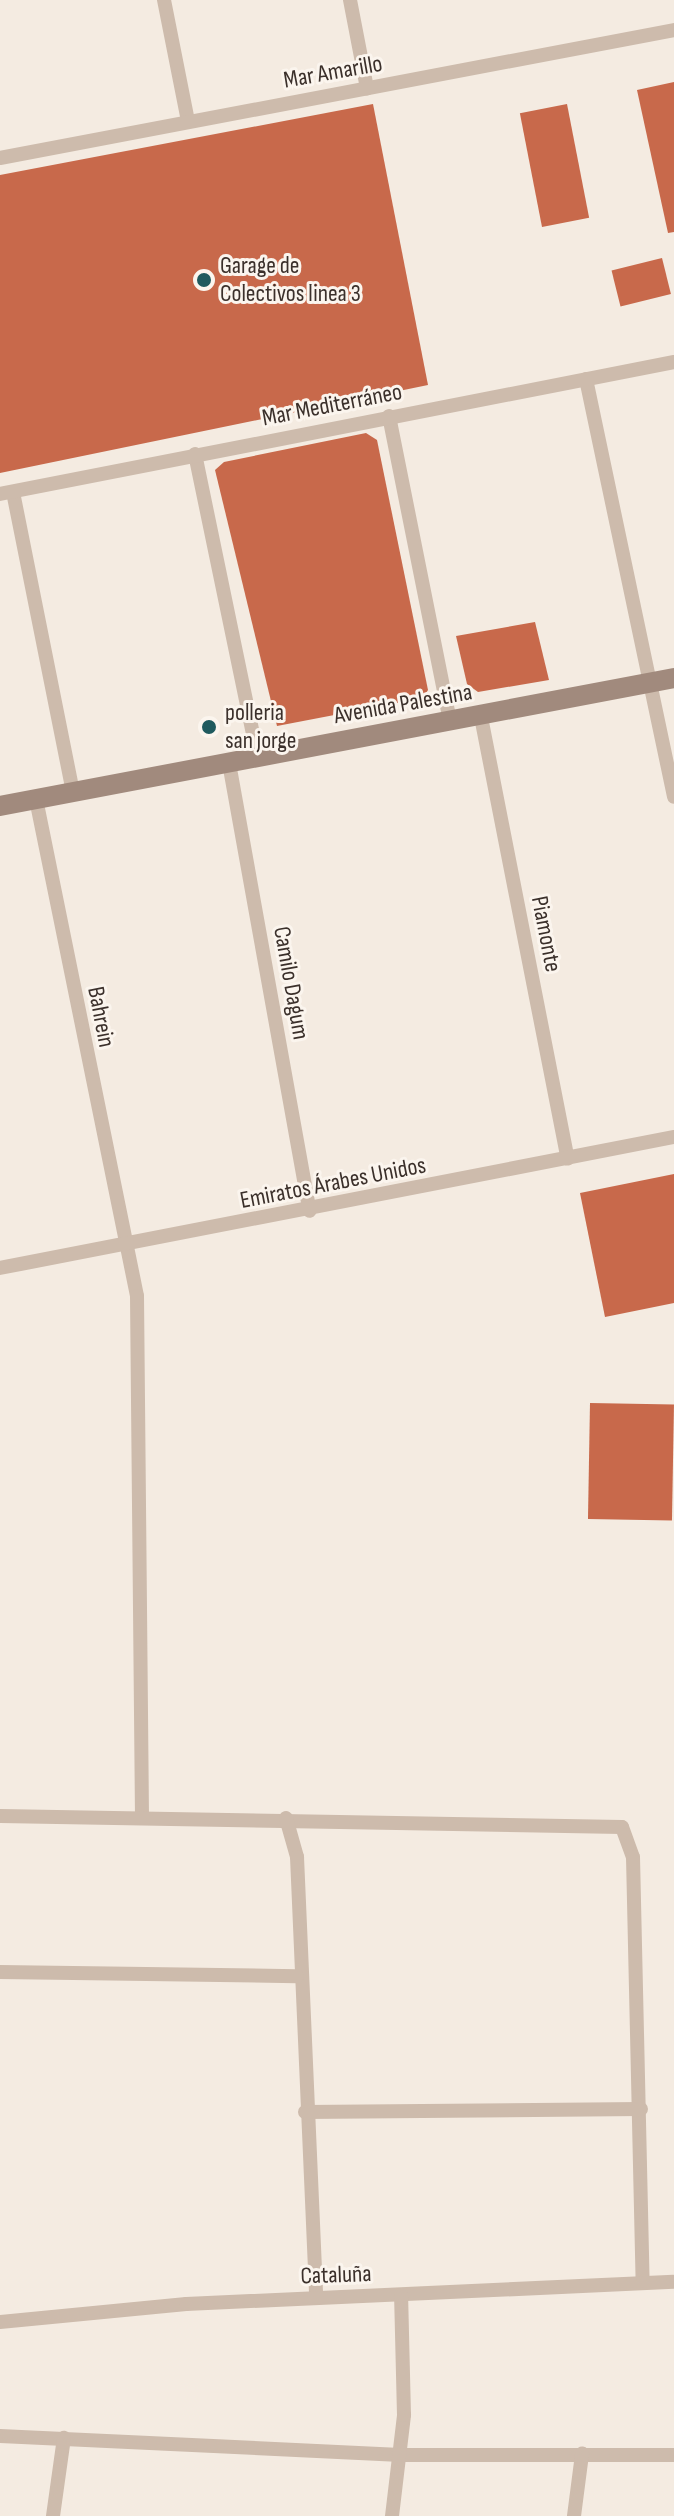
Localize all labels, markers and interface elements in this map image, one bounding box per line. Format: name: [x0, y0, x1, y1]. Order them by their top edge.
street label: Mar Amarillo: [281, 49, 385, 95]
place label: Garage de Colectivos linea 3: [220, 252, 361, 308]
marker: Garage de Colectivos linea 3: [195, 271, 213, 289]
street label: Mar Mediterráneo: [260, 377, 404, 433]
street label: Avenida Palestina: [332, 678, 474, 730]
place label: polleria san jorge: [225, 699, 296, 755]
marker: polleria san jorge: [200, 718, 218, 736]
street label: Piamonte: [525, 894, 567, 974]
street label: Camilo Dagum: [267, 924, 315, 1042]
street label: Bahrein: [81, 984, 121, 1050]
street label: Emiratos Árabes Unidos: [238, 1151, 428, 1215]
street label: Cataluña: [300, 2259, 372, 2291]

